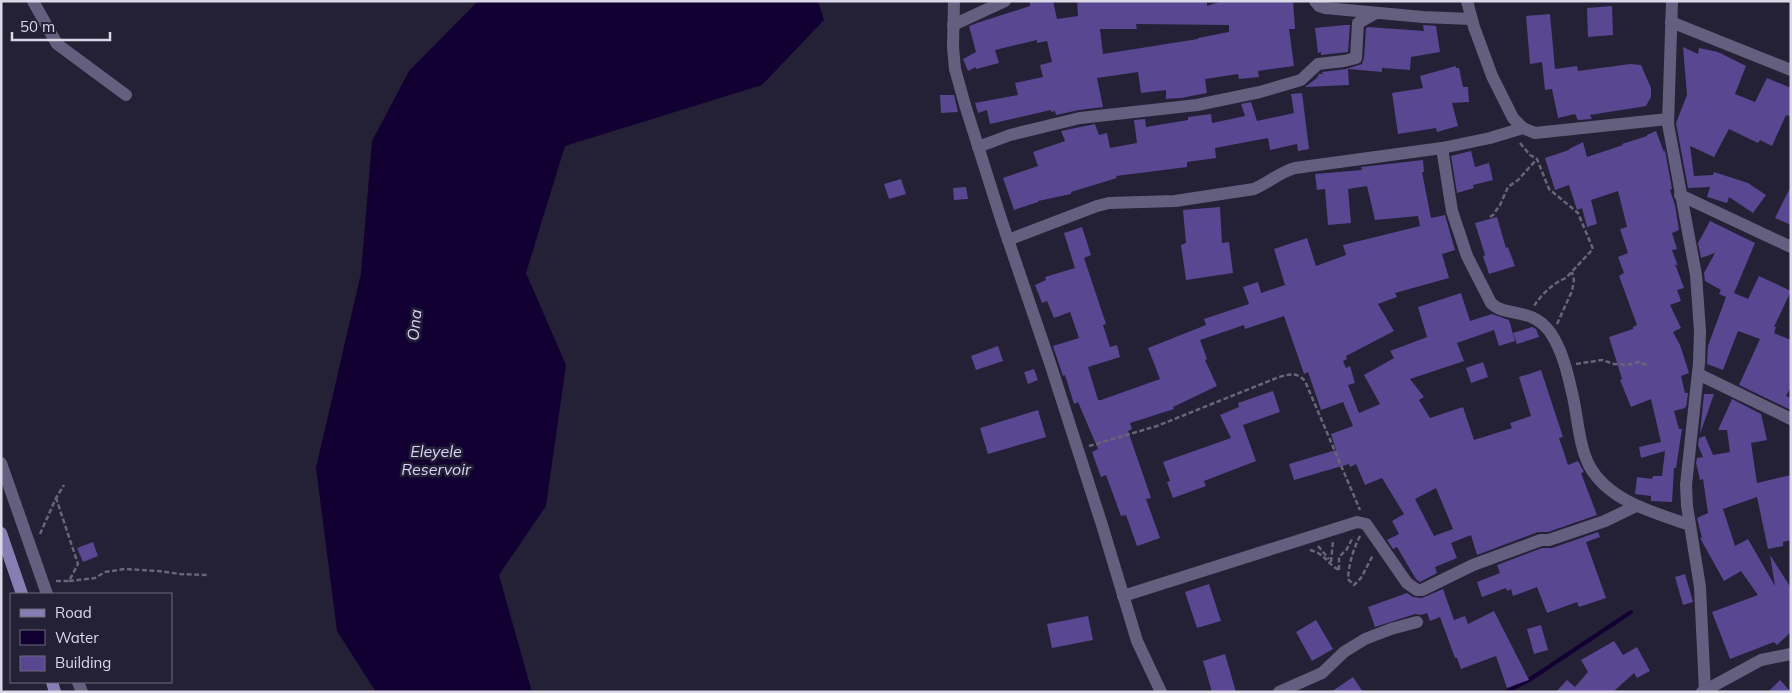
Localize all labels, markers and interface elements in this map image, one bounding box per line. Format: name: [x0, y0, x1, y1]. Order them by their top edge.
scale bar: [12, 10, 110, 42]
text: 50 m: [20, 17, 55, 36]
water label: Ona: [402, 308, 426, 342]
water label: Eleyele Reservoir: [401, 441, 472, 479]
legend: [10, 593, 172, 683]
text: Road: [55, 603, 92, 622]
text: Water: [55, 628, 99, 647]
text: Building: [55, 653, 111, 672]

